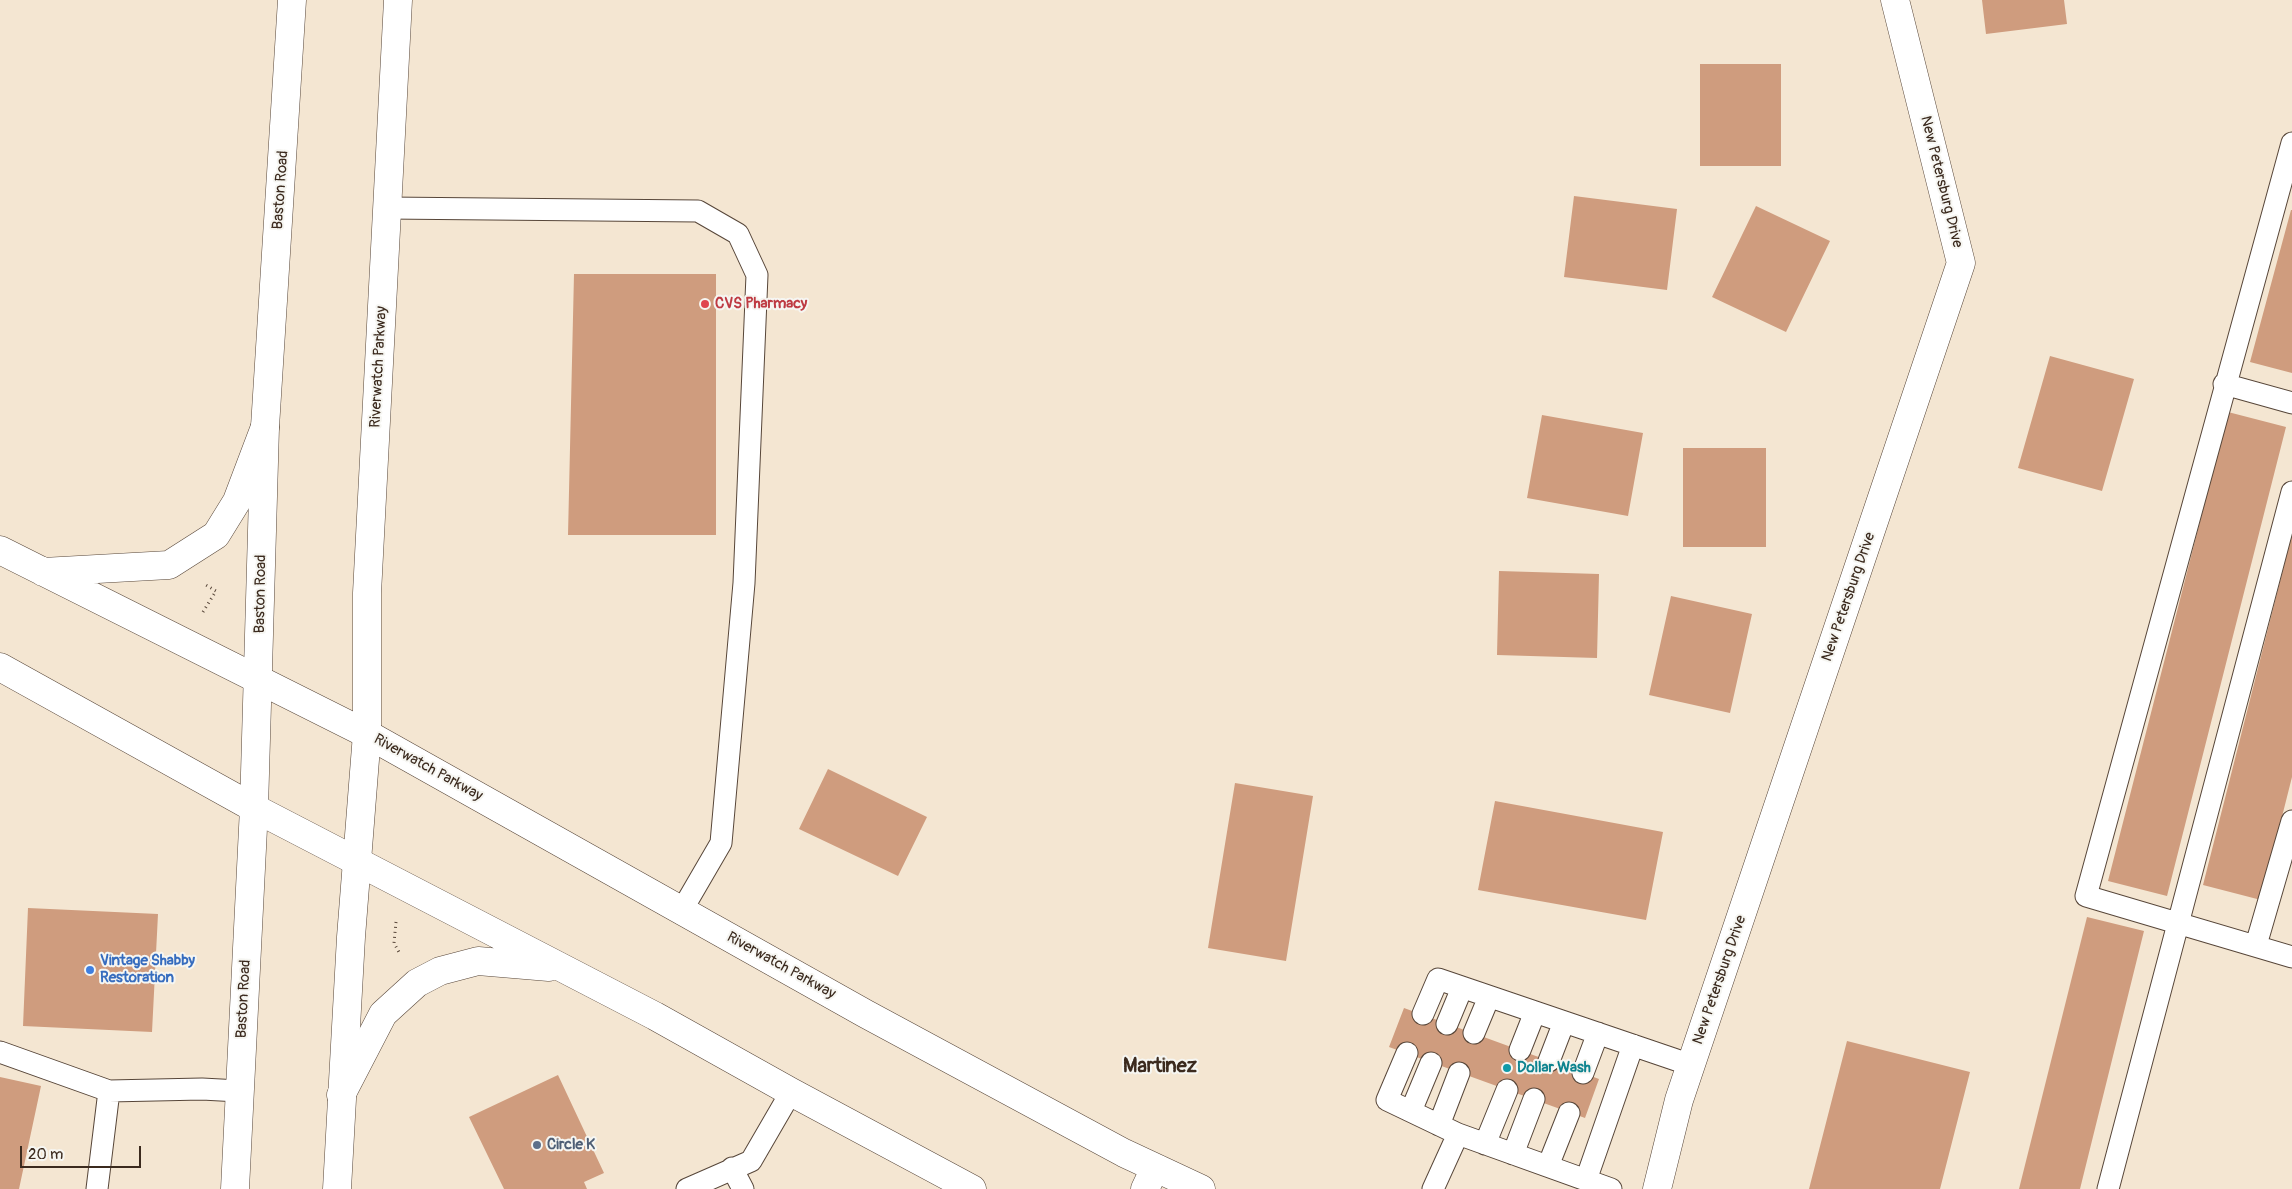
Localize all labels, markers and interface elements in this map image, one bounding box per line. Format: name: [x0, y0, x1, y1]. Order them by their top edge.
street label: New Petersburg Drive: [1916, 114, 1966, 250]
street label: Baston Road: [269, 150, 293, 230]
place label: CVS Pharmacy: [715, 295, 807, 313]
marker: CVS Pharmacy: [699, 298, 711, 310]
street label: Riverwatch Parkway: [367, 306, 391, 428]
street label: New Petersburg Drive: [1818, 530, 1880, 664]
street label: Baston Road: [251, 554, 271, 634]
street label: Riverwatch Parkway: [370, 731, 486, 805]
street label: New Petersburg Drive: [1689, 913, 1751, 1047]
street label: Riverwatch Parkway: [723, 929, 839, 1003]
place label: Vintage Shabby Restoration: [100, 952, 195, 987]
street label: Baston Road: [233, 959, 255, 1039]
marker: Vintage Shabby Restoration: [84, 964, 96, 976]
district label: Martinez: [1123, 1055, 1197, 1079]
place label: Dollar Wash: [1517, 1059, 1591, 1077]
marker: Dollar Wash: [1501, 1062, 1513, 1074]
scale bar: [22, 1136, 144, 1168]
place label: Circle K: [547, 1136, 595, 1154]
marker: Circle K: [531, 1139, 543, 1151]
text: 20 m: [28, 1145, 63, 1164]

